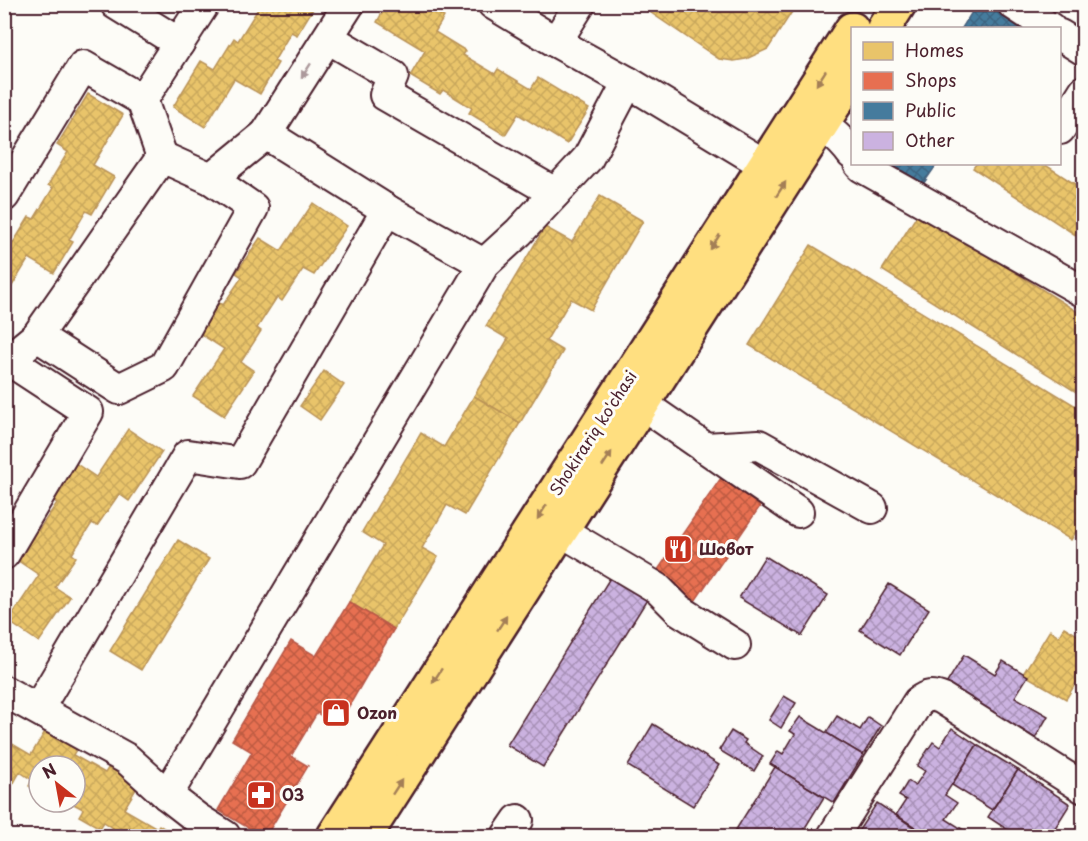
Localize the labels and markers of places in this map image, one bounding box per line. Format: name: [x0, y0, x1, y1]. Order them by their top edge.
restaurant icon: Шовот: [662, 533, 694, 565]
place label: Шовот: [699, 536, 754, 560]
shop icon: Ozon: [320, 697, 352, 729]
place label: Ozon: [357, 700, 397, 724]
pharmacy icon: 03: [245, 779, 277, 811]
place label: 03: [282, 782, 304, 806]

